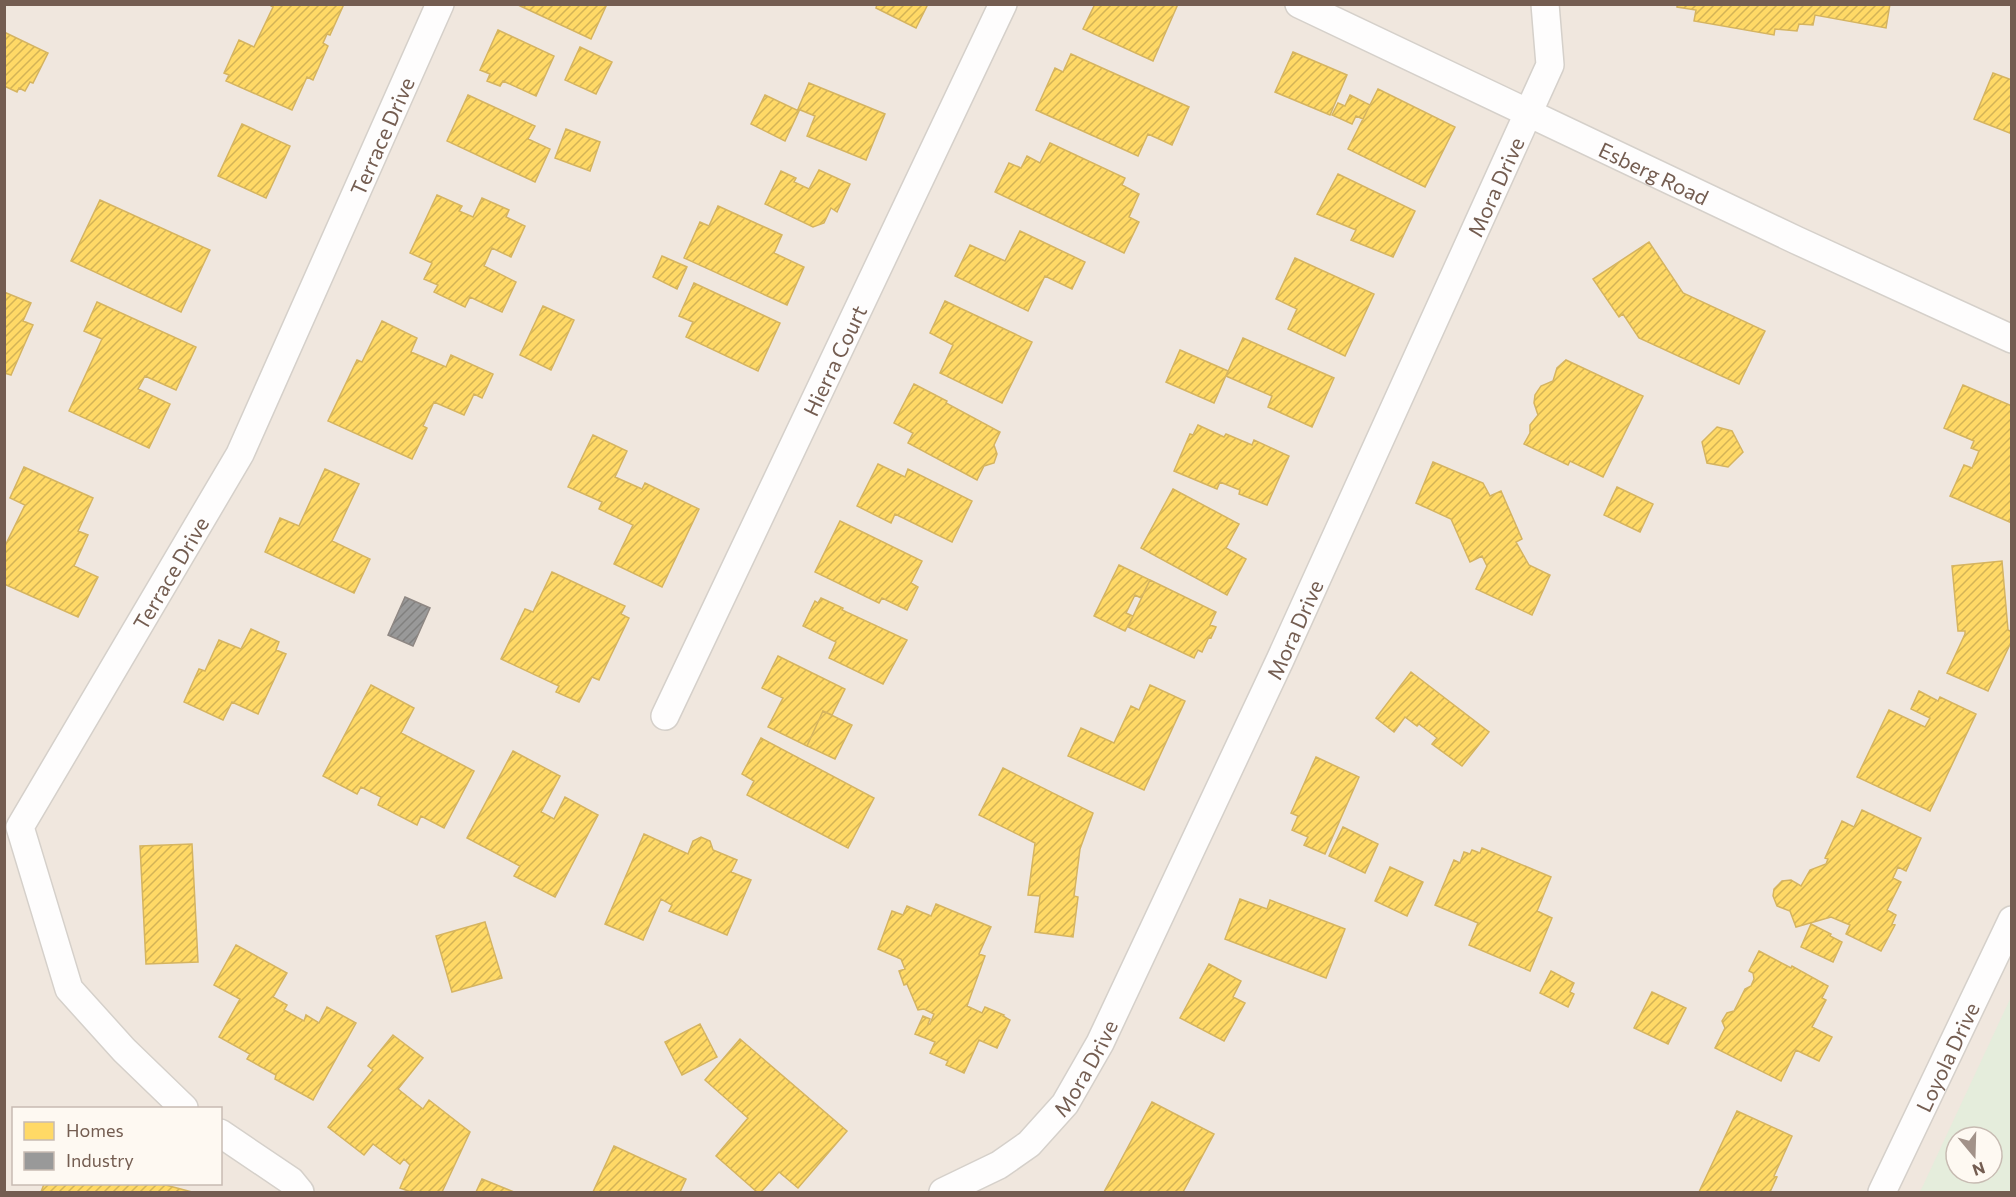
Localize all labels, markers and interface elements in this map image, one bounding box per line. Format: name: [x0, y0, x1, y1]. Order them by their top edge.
street label: Terrace Drive: [344, 73, 419, 199]
street label: Mora Drive: [1461, 133, 1528, 240]
street label: Esberg Road: [1595, 136, 1713, 209]
street label: Hierra Court: [797, 301, 871, 419]
street label: Terrace Drive: [127, 512, 213, 634]
street label: Mora Drive: [1260, 575, 1327, 683]
street label: Loyola Drive: [1910, 998, 1983, 1115]
street label: Mora Drive: [1048, 1016, 1122, 1121]
legend: [12, 1107, 222, 1185]
text: Homes: [66, 1119, 124, 1141]
north arrow: [1944, 1125, 2004, 1185]
text: Industry: [66, 1149, 134, 1171]
text: N: [1970, 1159, 1988, 1181]

